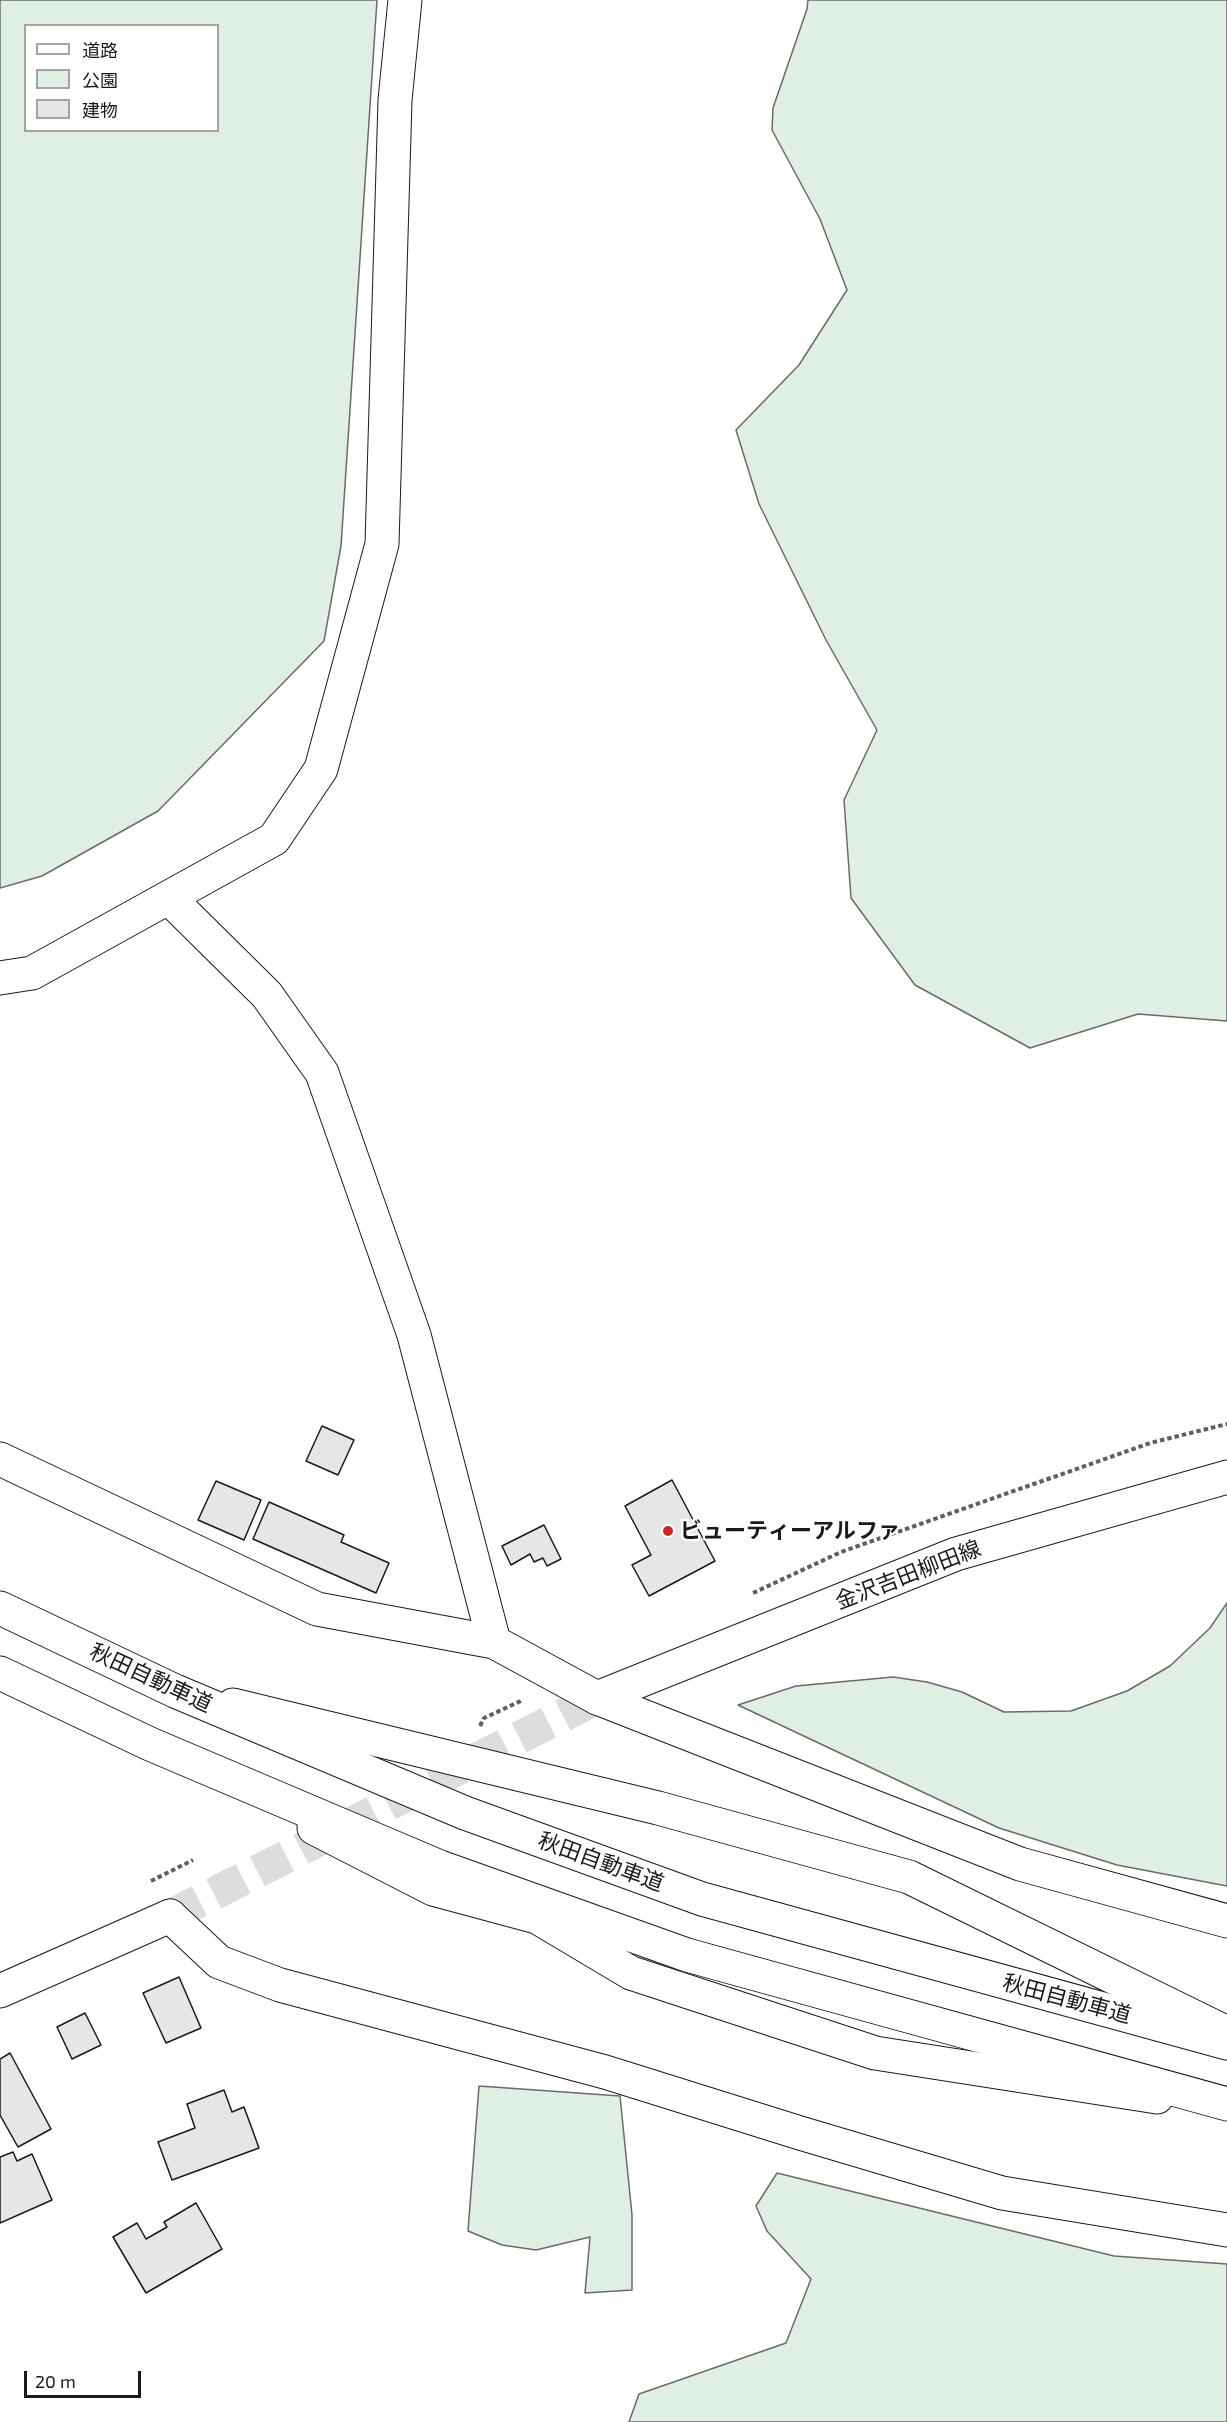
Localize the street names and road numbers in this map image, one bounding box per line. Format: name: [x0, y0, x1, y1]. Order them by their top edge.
street label: 金沢吉田柳田線: [831, 1535, 985, 1615]
street label: 秋田自動車道: [86, 1638, 216, 1718]
street label: 秋田自動車道: [534, 1827, 668, 1897]
street label: 秋田自動車道: [1000, 1969, 1134, 2029]

